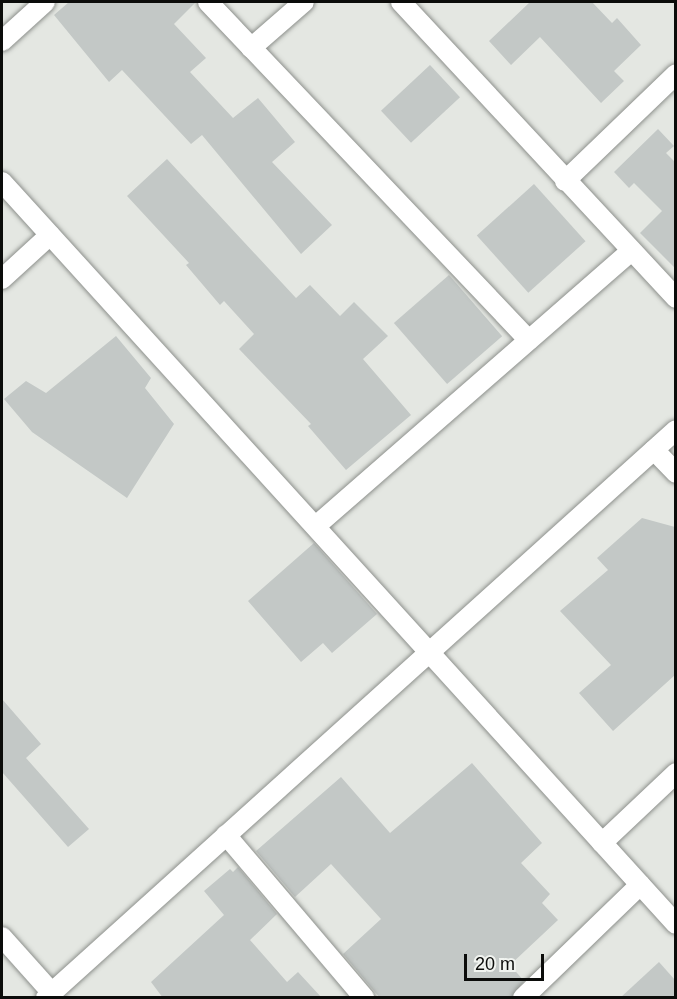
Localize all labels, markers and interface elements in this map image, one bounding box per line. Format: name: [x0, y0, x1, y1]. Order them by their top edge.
scale bar: [467, 942, 546, 980]
text: 20 m: [475, 954, 515, 974]

